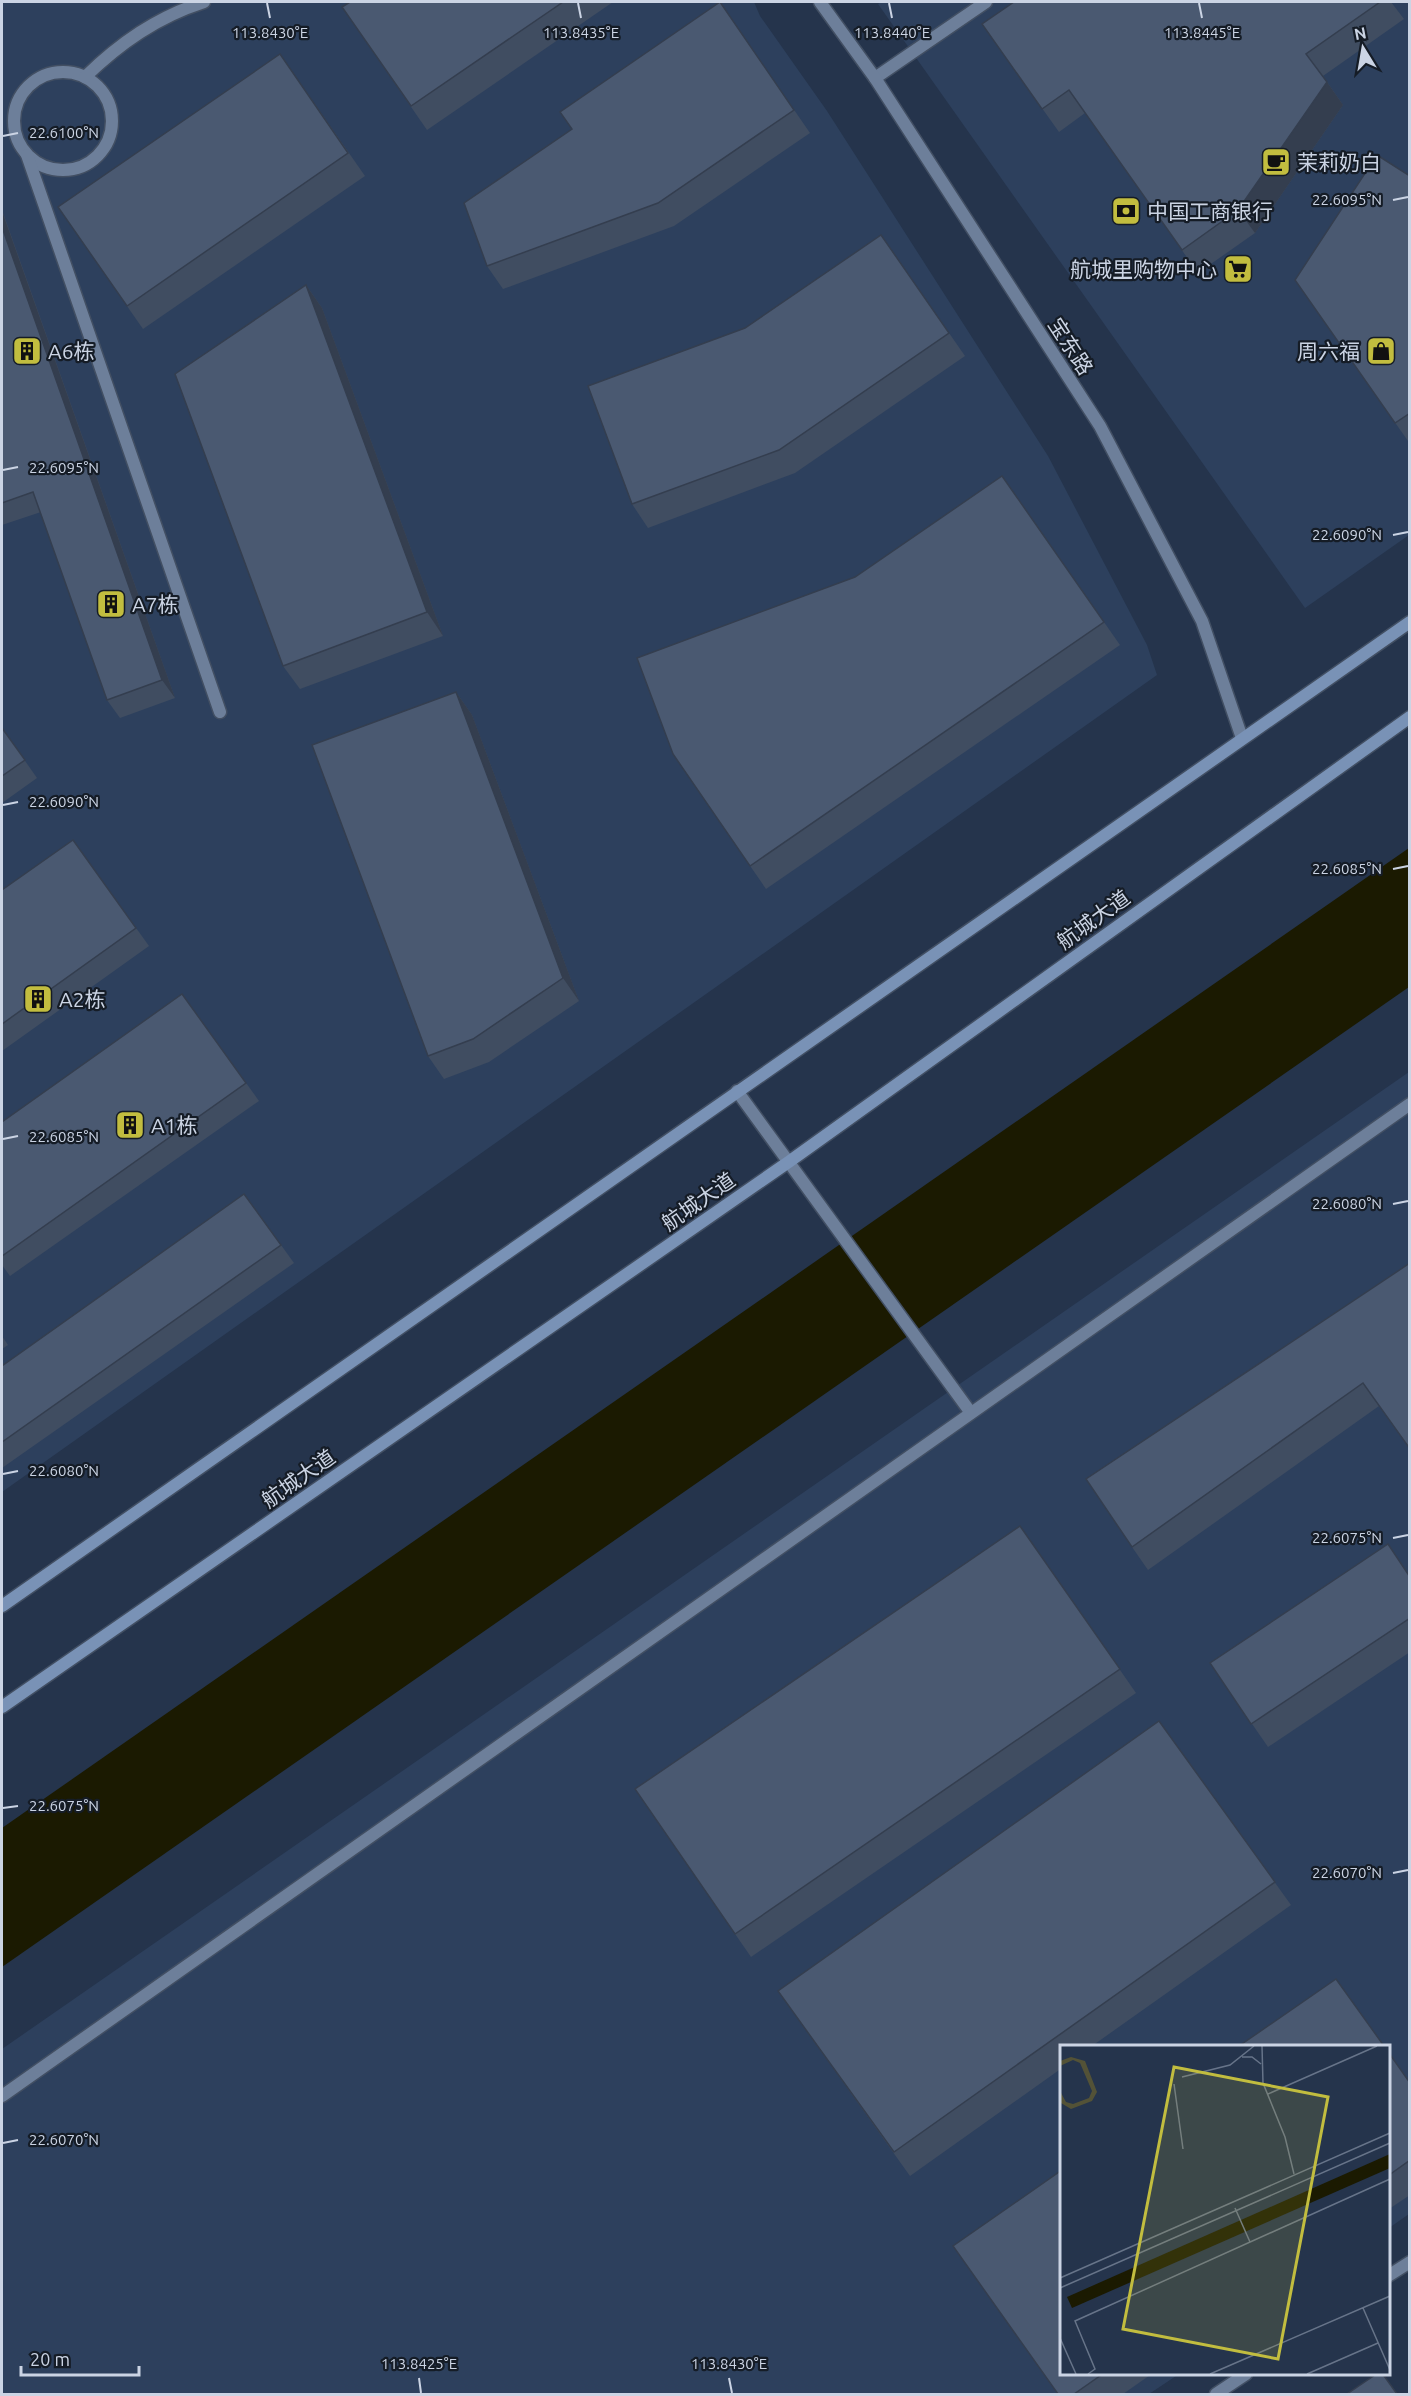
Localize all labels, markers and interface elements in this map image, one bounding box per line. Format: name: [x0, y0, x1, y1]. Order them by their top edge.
north arrow: [1333, 18, 1393, 78]
text: N: [1353, 23, 1368, 43]
text: 113.8430°E: [232, 24, 308, 41]
text: 113.8435°E: [543, 24, 619, 41]
text: 113.8440°E: [854, 24, 930, 41]
text: 113.8445°E: [1164, 24, 1240, 41]
text: 22.6100°N: [29, 124, 99, 141]
cafe icon: 茉莉奶白: [1260, 146, 1292, 178]
place label: 茉莉奶白: [1297, 150, 1381, 174]
text: 22.6095°N: [1312, 191, 1382, 208]
bank icon: 中国工商银行: [1110, 195, 1142, 227]
place label: 中国工商银行: [1147, 199, 1273, 223]
supermarket icon: 航城里购物中心: [1222, 253, 1254, 285]
place label: 航城里购物中心: [1070, 257, 1217, 281]
street label: 宝东路: [1044, 313, 1098, 379]
building icon: A6栋: [11, 335, 43, 367]
shop icon: 周六福: [1365, 335, 1397, 367]
place label: A6栋: [48, 339, 95, 363]
place label: 周六福: [1297, 339, 1360, 363]
text: 22.6095°N: [29, 459, 99, 476]
text: 22.6090°N: [1312, 526, 1382, 543]
building icon: A7栋: [95, 588, 127, 620]
place label: A7栋: [132, 592, 179, 616]
text: 22.6090°N: [29, 793, 99, 810]
text: 22.6085°N: [1312, 860, 1382, 877]
street label: 航城大道: [1052, 885, 1134, 953]
building icon: A2栋: [22, 983, 54, 1015]
place label: A2栋: [59, 987, 106, 1011]
building icon: A1栋: [114, 1109, 146, 1141]
place label: A1栋: [151, 1113, 198, 1137]
text: 22.6085°N: [29, 1128, 99, 1145]
street label: 航城大道: [657, 1167, 739, 1235]
text: 22.6080°N: [1312, 1195, 1382, 1212]
street label: 航城大道: [257, 1444, 339, 1512]
text: 22.6080°N: [29, 1462, 99, 1479]
text: 22.6075°N: [1312, 1529, 1382, 1546]
text: 22.6075°N: [29, 1797, 99, 1814]
text: 22.6070°N: [1312, 1864, 1382, 1881]
inset map: [1060, 2045, 1390, 2375]
text: 22.6070°N: [29, 2131, 99, 2148]
scale bar: [21, 2339, 140, 2377]
text: 20 m: [30, 2349, 70, 2369]
text: 113.8425°E: [381, 2355, 457, 2372]
text: 113.8430°E: [691, 2355, 767, 2372]

